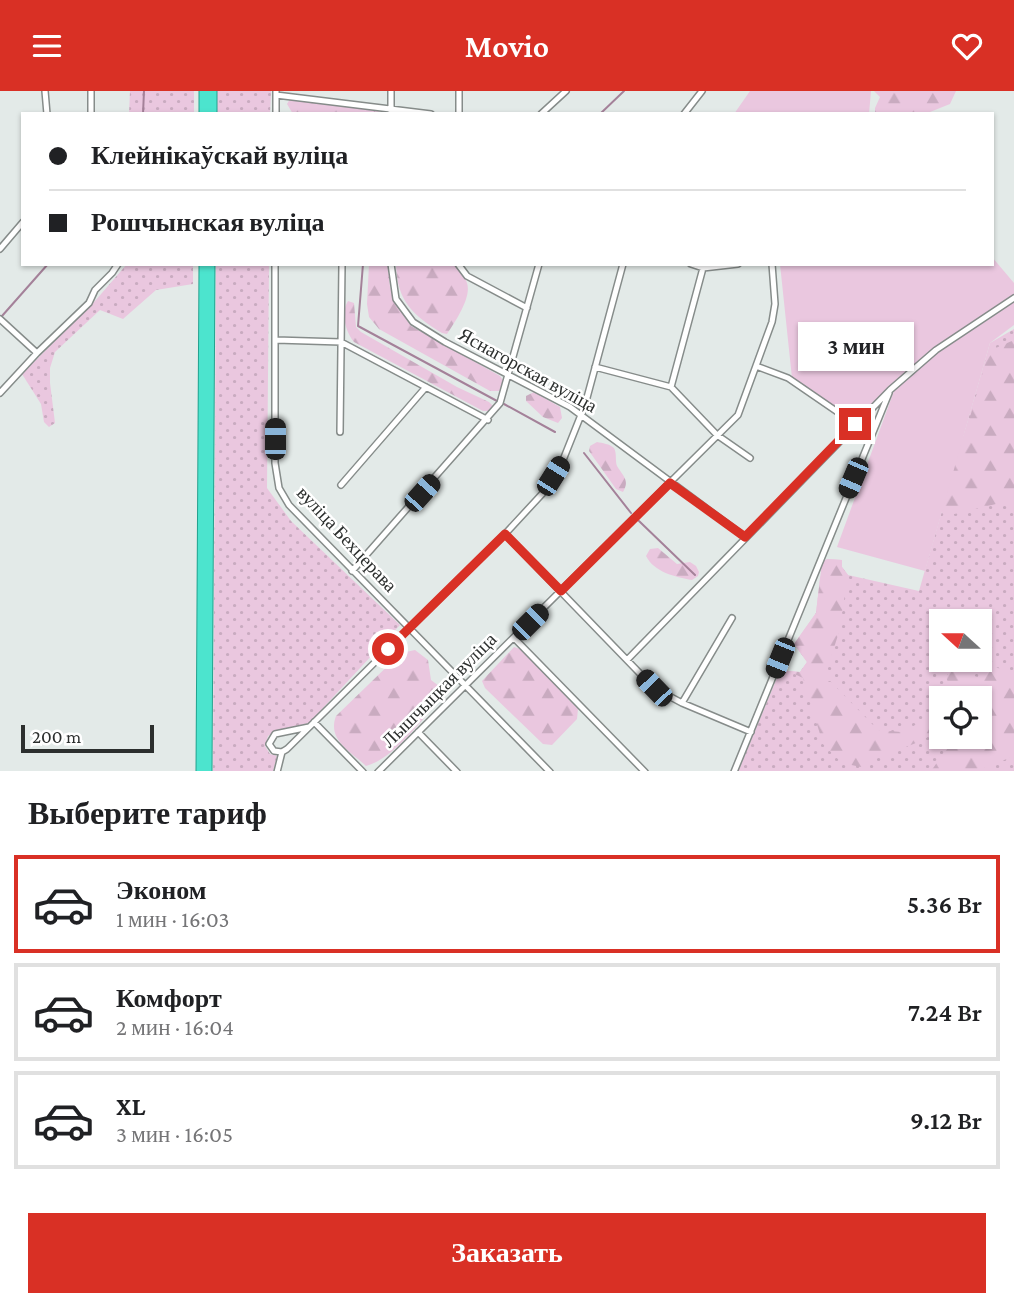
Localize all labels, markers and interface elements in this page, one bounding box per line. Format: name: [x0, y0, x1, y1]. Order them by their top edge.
icon: menu: [28, 27, 66, 65]
icon: heart: [948, 27, 986, 65]
text: Movio: [465, 28, 549, 64]
text: Клейнікаўскай вуліца: [91, 141, 348, 170]
text: Рошчынская вуліца: [91, 208, 325, 237]
street label: Яснагорская вуліца: [455, 323, 601, 417]
callout: 3 мин: [797, 323, 913, 371]
text: 3 мин: [827, 333, 885, 359]
route end: [839, 408, 871, 440]
car: [265, 418, 286, 460]
car: [533, 453, 574, 499]
car: [836, 455, 871, 501]
car: [401, 470, 444, 516]
street label: вуліца Бехцерава: [293, 482, 402, 596]
car: [508, 600, 553, 644]
north arrow: [929, 609, 992, 672]
map controls: [929, 609, 992, 749]
street label: Лышчыцкая вуліца: [378, 628, 501, 751]
route start: [372, 633, 404, 665]
car: [763, 635, 798, 681]
car: [632, 666, 677, 710]
button: locate: [929, 686, 992, 749]
scale bar: [21, 723, 154, 754]
text: 200 m: [32, 726, 81, 747]
text: Выберите тариф: [28, 795, 267, 831]
icon: car: [32, 873, 95, 936]
text: Эконом: [116, 876, 206, 905]
text: 5.36 Br: [907, 890, 982, 919]
text: 1 мин · 16:03: [116, 906, 230, 932]
icon: car: [32, 981, 95, 1044]
text: Комфорт: [116, 984, 222, 1013]
text: 7.24 Br: [908, 998, 982, 1027]
text: 2 мин · 16:04: [116, 1014, 234, 1040]
icon: car: [32, 1089, 95, 1152]
text: XL: [116, 1092, 145, 1121]
text: 9.12 Br: [910, 1106, 982, 1135]
text: 3 мин · 16:05: [116, 1121, 233, 1147]
button: Заказать: [28, 1213, 986, 1293]

